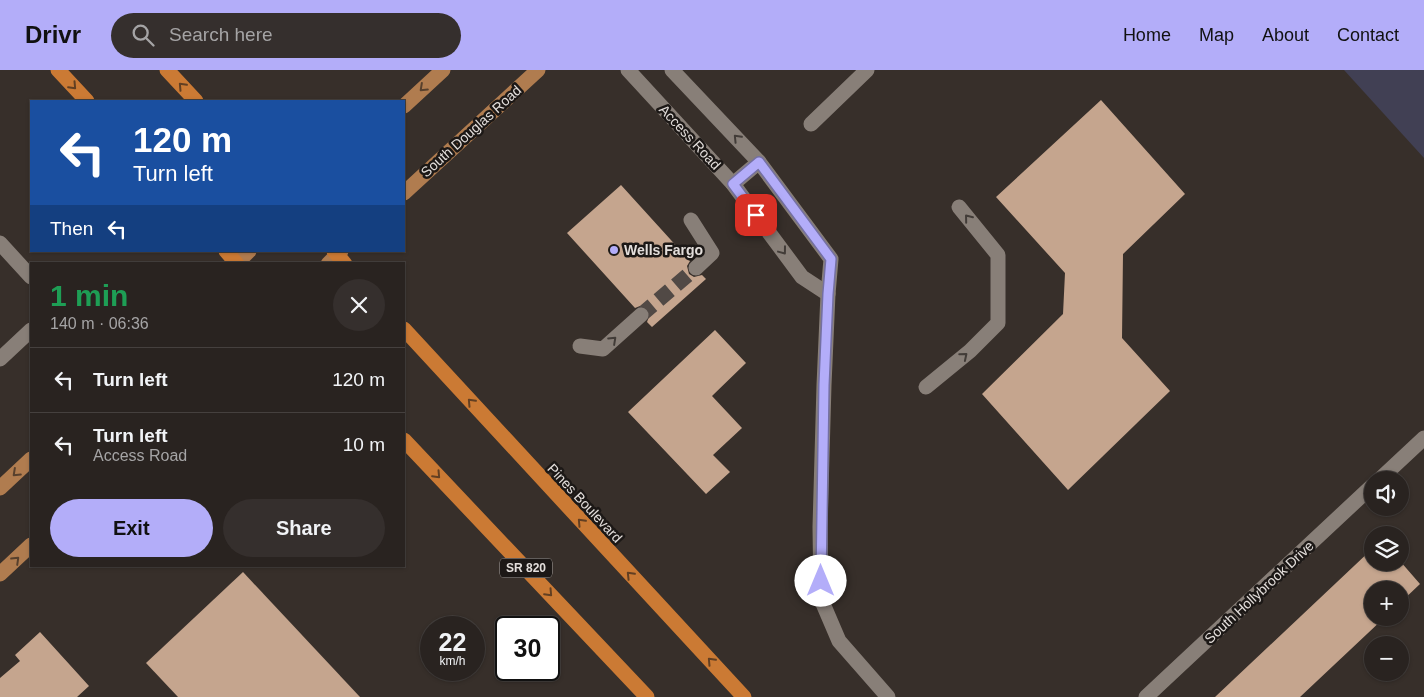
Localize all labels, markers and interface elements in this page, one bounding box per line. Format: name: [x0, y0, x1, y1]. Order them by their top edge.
search box: [111, 13, 461, 58]
text: Drivr: [25, 21, 81, 48]
icon: search: [129, 21, 157, 49]
text: Search here: [169, 24, 273, 45]
text: Home: [1123, 25, 1171, 45]
text: Map: [1199, 25, 1234, 45]
text: About: [1262, 25, 1309, 45]
text: Contact: [1337, 25, 1399, 45]
one-way arrow: [67, 80, 76, 89]
one-way arrow: [179, 82, 188, 91]
street label: South Douglas Road: [418, 82, 524, 180]
one-way arrow: [420, 82, 429, 91]
street label: Access Road: [656, 101, 724, 173]
icon: left: [50, 120, 115, 185]
text: 120 m: [133, 120, 232, 159]
one-way arrow: [734, 135, 743, 144]
text: Turn left: [133, 161, 213, 186]
pin: [735, 194, 777, 236]
icon: arrive: [742, 201, 770, 229]
icon: left: [103, 215, 131, 243]
one-way arrow: [965, 215, 973, 224]
text: Then: [50, 218, 93, 239]
place label: Wells Fargo: [624, 242, 703, 258]
marker: Wells Fargo: [608, 244, 620, 256]
one-way arrow: [777, 245, 786, 255]
text: 1 min: [50, 279, 128, 312]
button: close: [333, 279, 385, 331]
text: 140 m · 06:36: [50, 315, 149, 332]
one-way arrow: [608, 337, 617, 346]
one-way arrow: [958, 353, 967, 361]
icon: left: [50, 366, 78, 394]
text: Turn left: [93, 369, 168, 390]
text: 120 m: [332, 369, 385, 390]
one-way arrow: [468, 399, 477, 408]
text: Turn left: [93, 425, 168, 446]
icon: left: [50, 431, 78, 459]
text: 10 m: [343, 434, 385, 455]
text: Access Road: [93, 447, 187, 464]
street label: Pines Boulevard: [544, 460, 626, 546]
one-way arrow: [12, 467, 21, 476]
one-way arrow: [431, 470, 440, 479]
map controls: [1364, 471, 1409, 681]
button: sound: [1364, 471, 1409, 516]
button: Exit: [50, 499, 213, 557]
button: Share: [223, 499, 385, 557]
one-way arrow: [578, 518, 587, 527]
button: layers: [1364, 526, 1409, 571]
street label: South Hollybrook Drive: [1201, 537, 1317, 647]
position arrow: [794, 554, 846, 606]
one-way arrow: [10, 557, 19, 566]
road number: SR 820: [500, 558, 552, 578]
one-way arrow: [627, 572, 636, 581]
button: +: [1364, 581, 1409, 626]
one-way arrow: [543, 588, 552, 597]
speed limit sign: 30: [495, 616, 560, 681]
text: 22: [439, 628, 466, 656]
button: −: [1364, 636, 1409, 681]
text: km/h: [439, 654, 466, 668]
one-way arrow: [708, 658, 717, 667]

